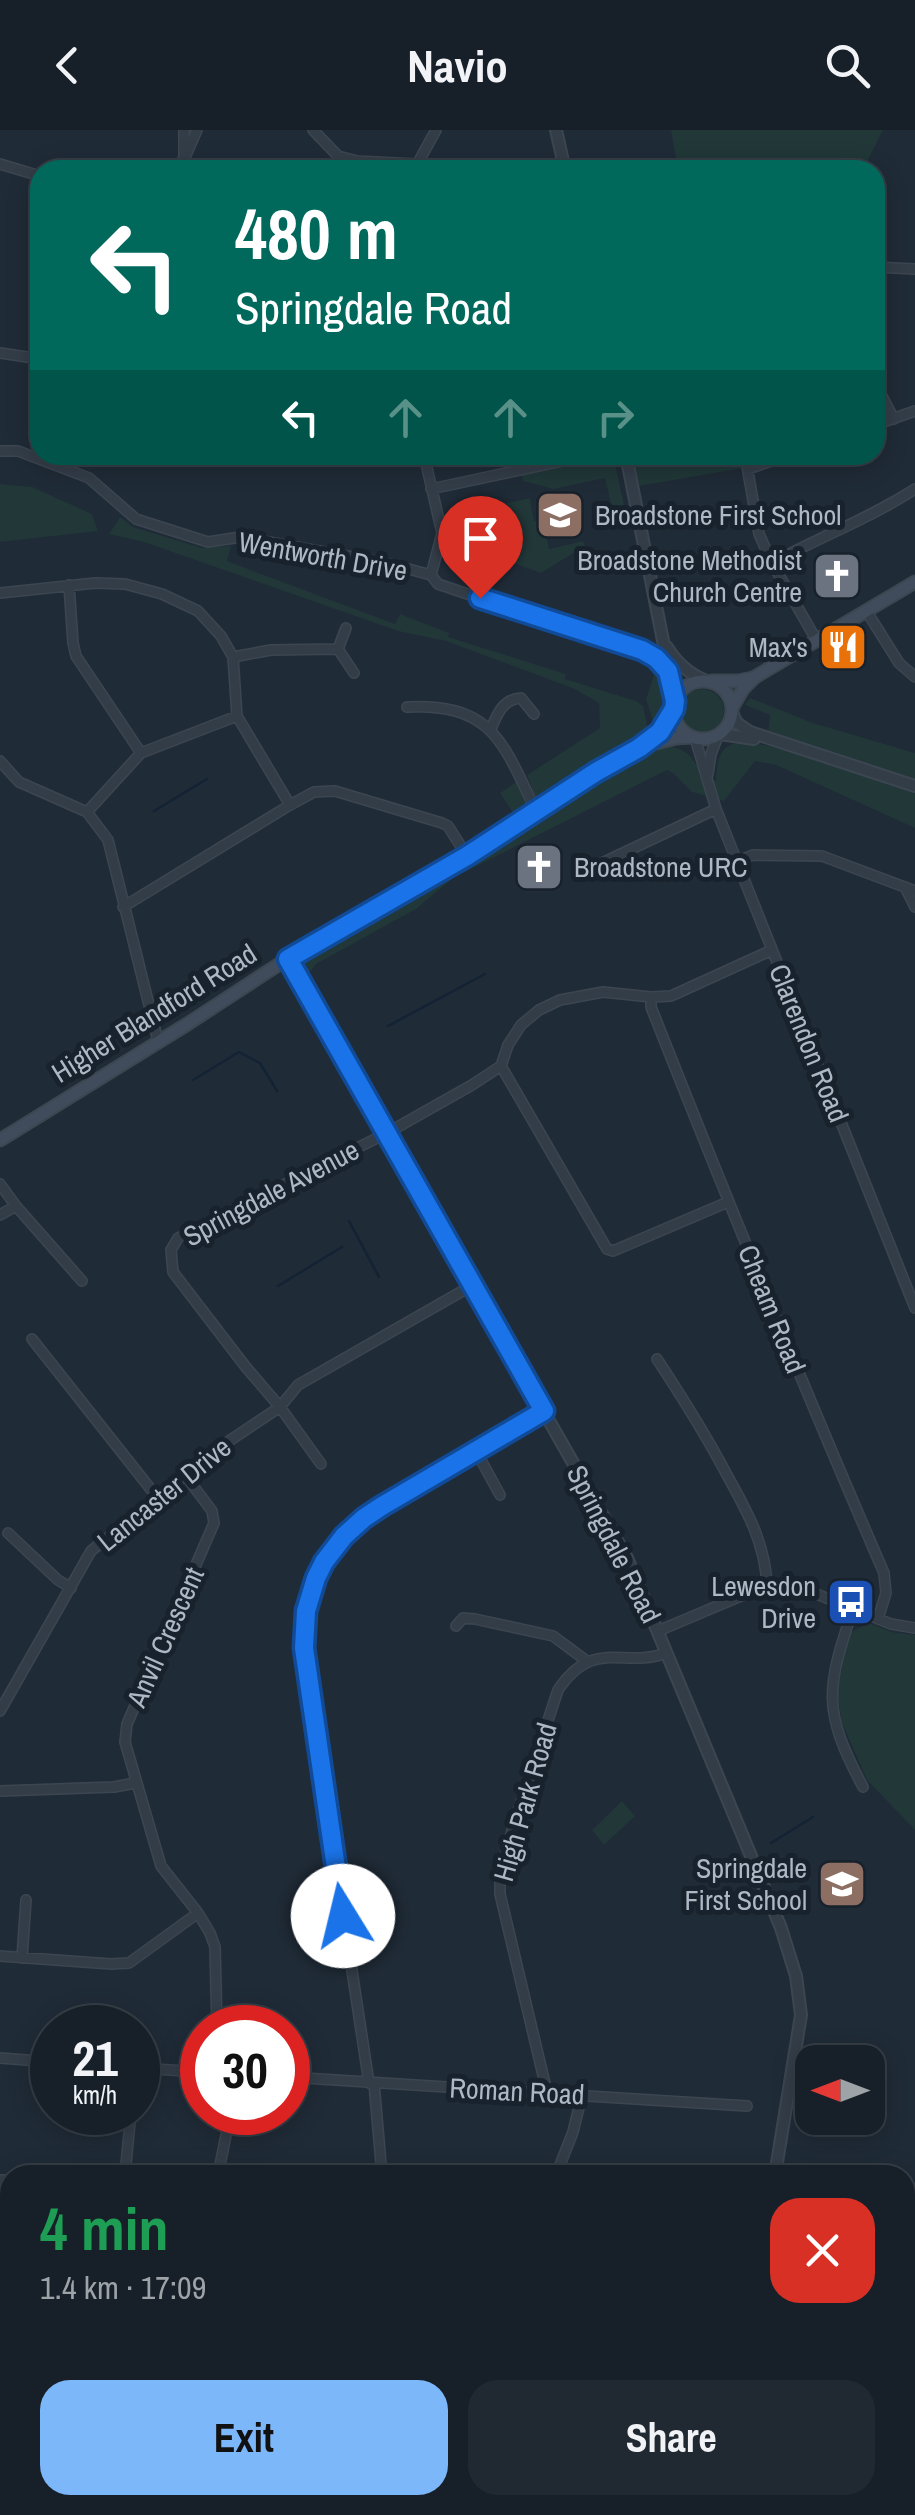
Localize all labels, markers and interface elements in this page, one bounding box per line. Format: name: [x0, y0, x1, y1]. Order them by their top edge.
text: Navio: [407, 35, 508, 96]
icon: back: [40, 38, 95, 93]
icon: search: [820, 38, 875, 93]
text: 480 m: [235, 187, 398, 281]
icon: left: [70, 200, 200, 330]
text: Springdale Road: [235, 277, 512, 338]
icon: left: [273, 390, 328, 445]
icon: ahead: [378, 390, 433, 445]
icon: ahead: [483, 390, 538, 445]
icon: right: [588, 390, 643, 445]
school or university icon: Broadstone First School: [534, 489, 586, 541]
pin: [438, 496, 523, 599]
place label: Broadstone First School: [595, 496, 841, 534]
icon: arrive: [453, 511, 508, 566]
street label: Wentworth Drive: [236, 522, 410, 590]
place label: Broadstone Methodist Church Centre: [577, 541, 802, 611]
church icon: Broadstone Methodist Church Centre: [811, 550, 863, 602]
restaurant icon: Max's: [817, 621, 869, 673]
place label: Max's: [749, 628, 808, 666]
church icon: Broadstone URC: [513, 841, 565, 893]
place label: Broadstone URC: [574, 848, 748, 886]
street label: Higher Blandford Road: [44, 935, 264, 1091]
street label: Clarendon Road: [760, 958, 858, 1128]
street label: Springdale Avenue: [177, 1131, 365, 1255]
street label: Cheam Road: [729, 1239, 815, 1379]
street label: Lancaster Drive: [89, 1428, 239, 1560]
street label: Springdale Road: [558, 1459, 670, 1629]
street label: Anvil Crescent: [117, 1561, 213, 1714]
place label: Lewesdon Drive: [711, 1567, 816, 1637]
bus stop icon: Lewesdon Drive: [825, 1576, 877, 1628]
street label: High Park Road: [484, 1718, 566, 1886]
place label: Springdale First School: [684, 1849, 807, 1919]
school or university icon: Springdale First School: [816, 1858, 868, 1910]
position arrow: [291, 1864, 395, 1968]
speed limit sign: 30: [180, 2005, 310, 2135]
text: 21: [72, 2024, 118, 2092]
north arrow: [795, 2045, 885, 2135]
map controls: [795, 2045, 885, 2135]
street label: Roman Road: [448, 2068, 586, 2114]
text: km/h: [73, 2078, 117, 2112]
text: 4 min: [40, 2188, 169, 2269]
button: close: [770, 2198, 875, 2303]
text: 1.4 km · 17:09: [40, 2266, 206, 2309]
button: Exit: [40, 2380, 448, 2495]
button: Share: [468, 2380, 875, 2495]

